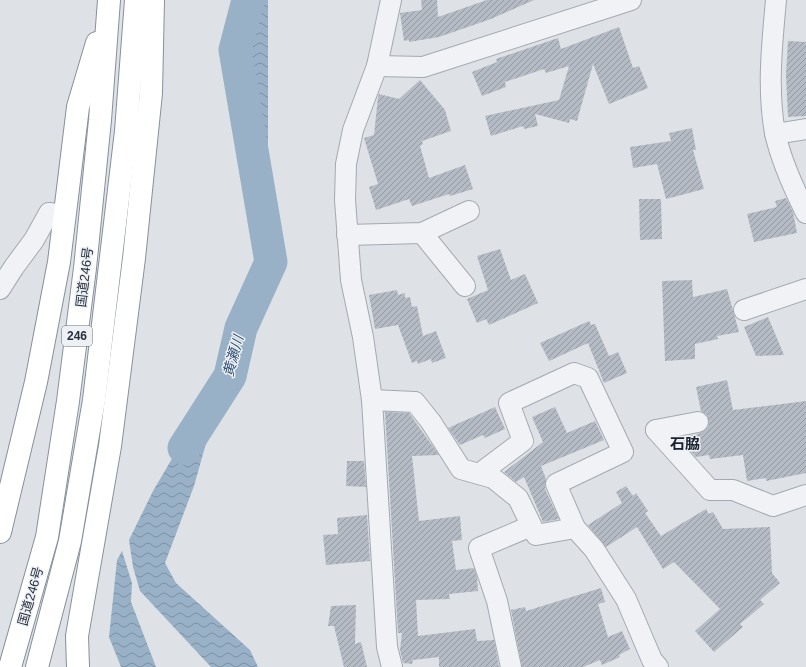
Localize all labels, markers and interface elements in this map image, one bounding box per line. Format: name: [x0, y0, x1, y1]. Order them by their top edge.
street label: 国道246号: [73, 246, 96, 308]
road number: 246: [62, 326, 92, 346]
water label: 黄瀬川: [220, 332, 247, 378]
district label: 石脇: [670, 435, 700, 452]
street label: 国道246号: [15, 565, 46, 627]

